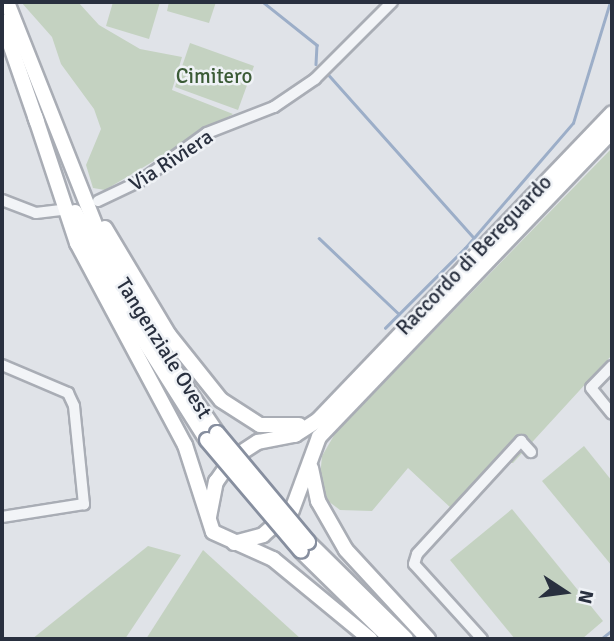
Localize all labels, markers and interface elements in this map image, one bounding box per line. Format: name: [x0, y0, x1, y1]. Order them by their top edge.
park label: Cimitero: [176, 63, 252, 89]
street label: Via Riviera: [124, 124, 218, 196]
street label: Raccordo di Bereguardo: [391, 170, 557, 340]
street label: Tangenziale Ovest: [111, 273, 217, 423]
north arrow: [530, 557, 600, 627]
text: N: [572, 588, 599, 606]

